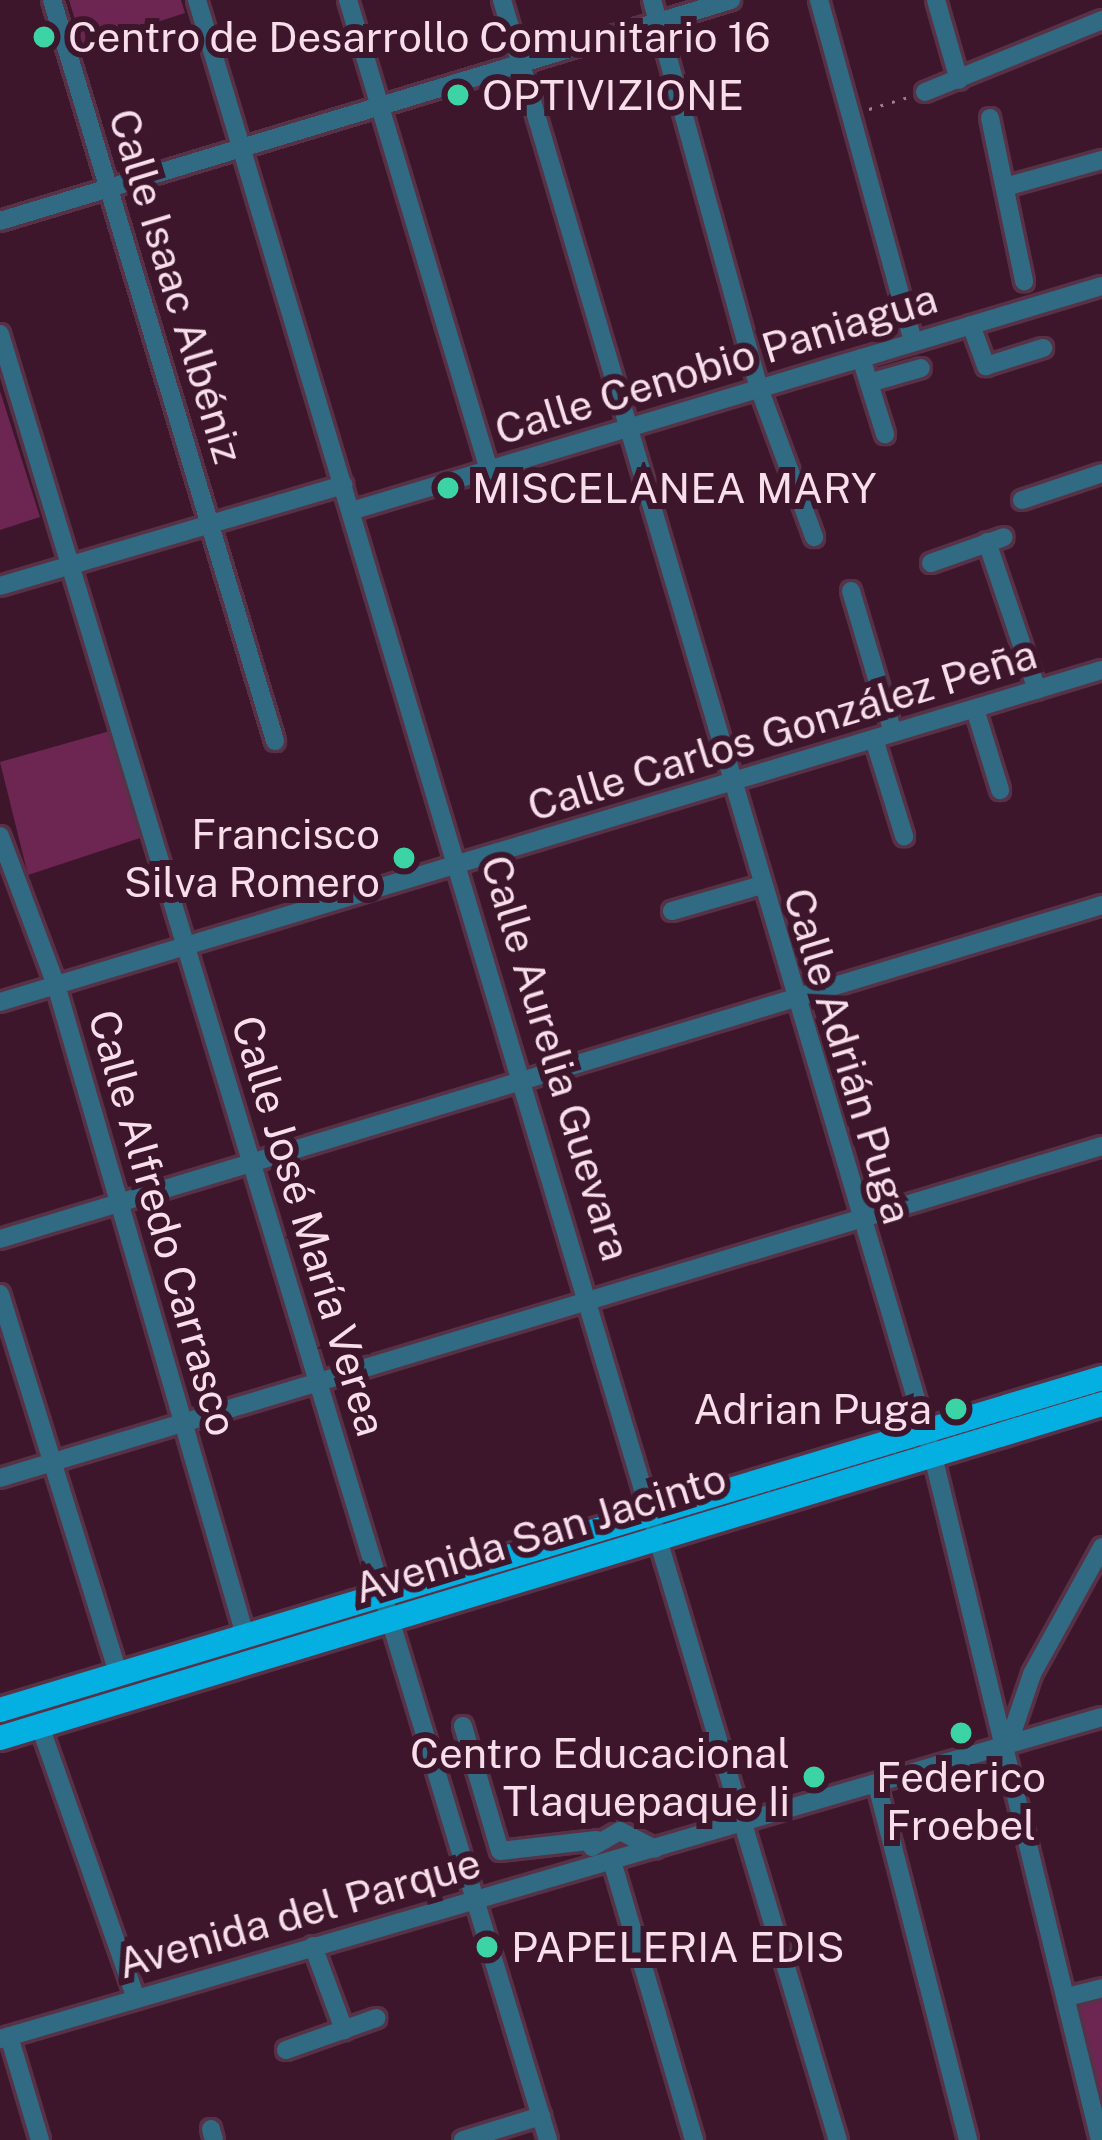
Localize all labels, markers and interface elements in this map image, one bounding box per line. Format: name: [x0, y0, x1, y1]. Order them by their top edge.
place label: Centro de Desarrollo Comunitario 16: [68, 12, 772, 62]
marker: Centro de Desarrollo Comunitario 16: [31, 24, 57, 50]
place label: OPTIVIZIONE: [482, 70, 744, 120]
marker: OPTIVIZIONE: [445, 82, 471, 108]
street label: Calle Isaac Albéniz: [98, 103, 254, 469]
street label: Calle Cenobio Paniagua: [489, 273, 943, 455]
place label: MISCELANEA MARY: [472, 463, 877, 513]
marker: MISCELANEA MARY: [435, 475, 461, 501]
street label: Calle Carlos González Peña: [521, 628, 1043, 832]
place label: Francisco Silva Romero: [124, 809, 380, 908]
marker: Francisco Silva Romero: [391, 845, 417, 871]
street label: Calle Aurelia Guevara: [470, 849, 642, 1267]
street label: Calle Adrián Puga: [773, 882, 923, 1230]
street label: Calle Alfredo Carrasco: [78, 1004, 248, 1442]
street label: Calle José María Verea: [221, 1009, 397, 1443]
place label: Adrian Puga: [693, 1384, 932, 1434]
marker: Adrian Puga: [943, 1396, 969, 1422]
street label: Avenida San Jacinto: [348, 1452, 732, 1614]
marker: Federico Froebel: [948, 1720, 974, 1746]
place label: Centro Educacional Tlaquepaque Ii: [410, 1728, 790, 1826]
place label: Federico Froebel: [876, 1752, 1046, 1850]
marker: Centro Educacional Tlaquepaque Ii: [801, 1764, 827, 1790]
street label: Avenida del Parque: [112, 1837, 486, 1989]
place label: PAPELERIA EDIS: [511, 1922, 845, 1972]
marker: PAPELERIA EDIS: [474, 1934, 500, 1960]

